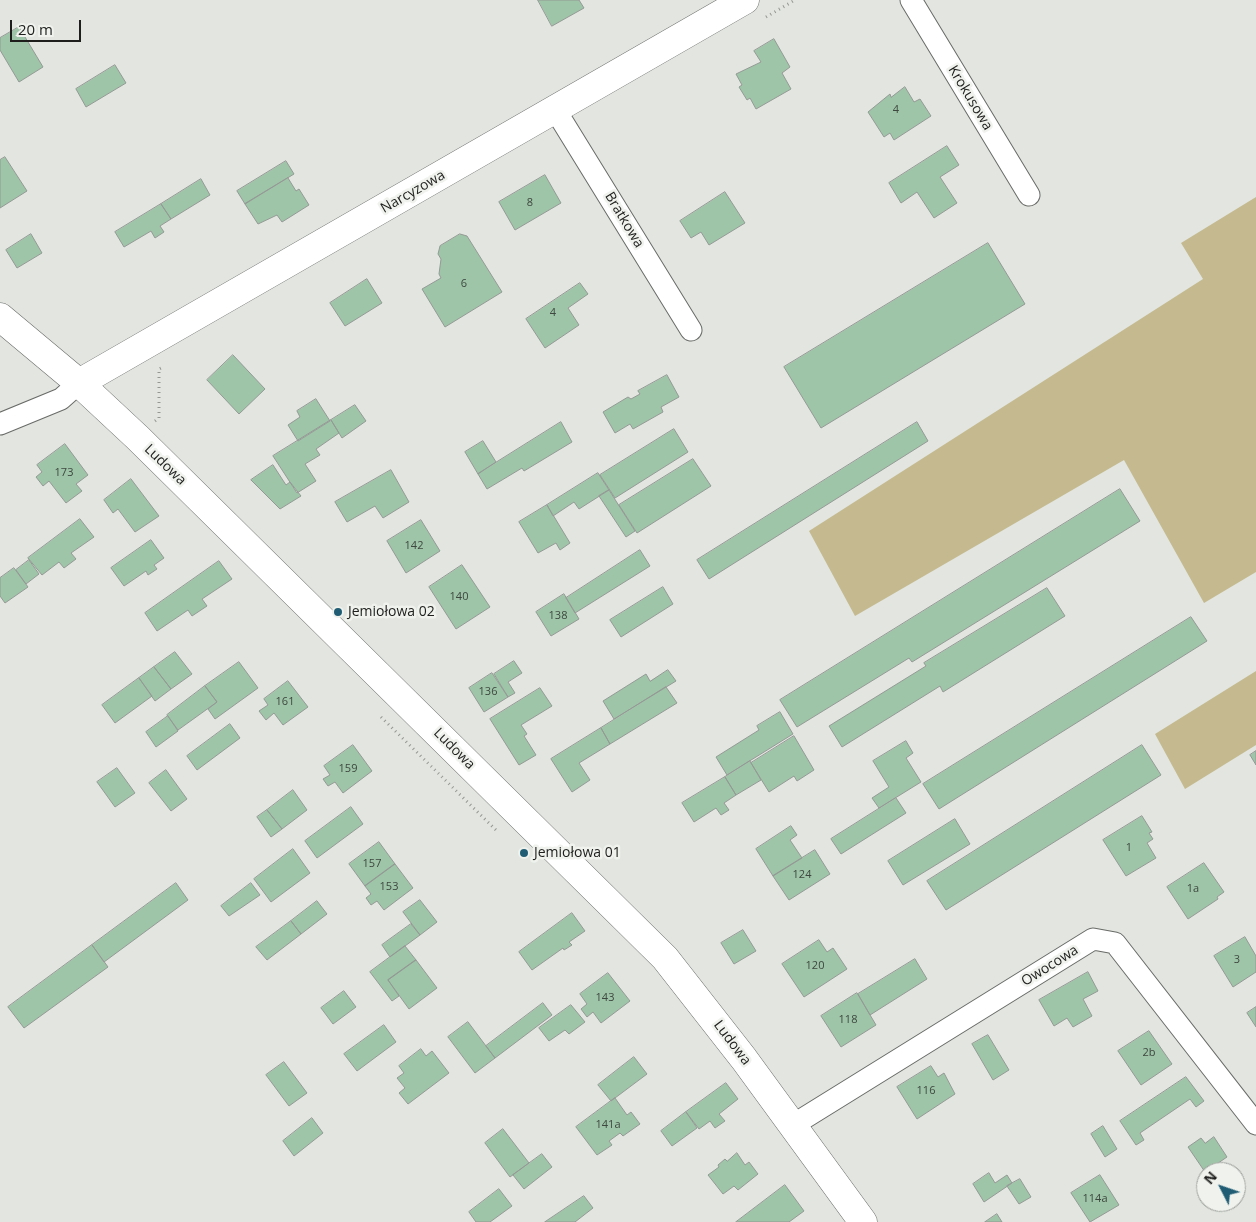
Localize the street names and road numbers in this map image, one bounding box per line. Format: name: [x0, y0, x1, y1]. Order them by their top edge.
street label: Krokusowa: [944, 63, 996, 133]
street label: Narcyzowa: [378, 167, 448, 217]
street label: Bratkowa: [601, 189, 647, 251]
street label: Ludowa: [141, 441, 189, 489]
street label: Ludowa: [430, 725, 478, 773]
street label: Owocowa: [1018, 942, 1082, 990]
street label: Ludowa: [710, 1017, 754, 1069]

